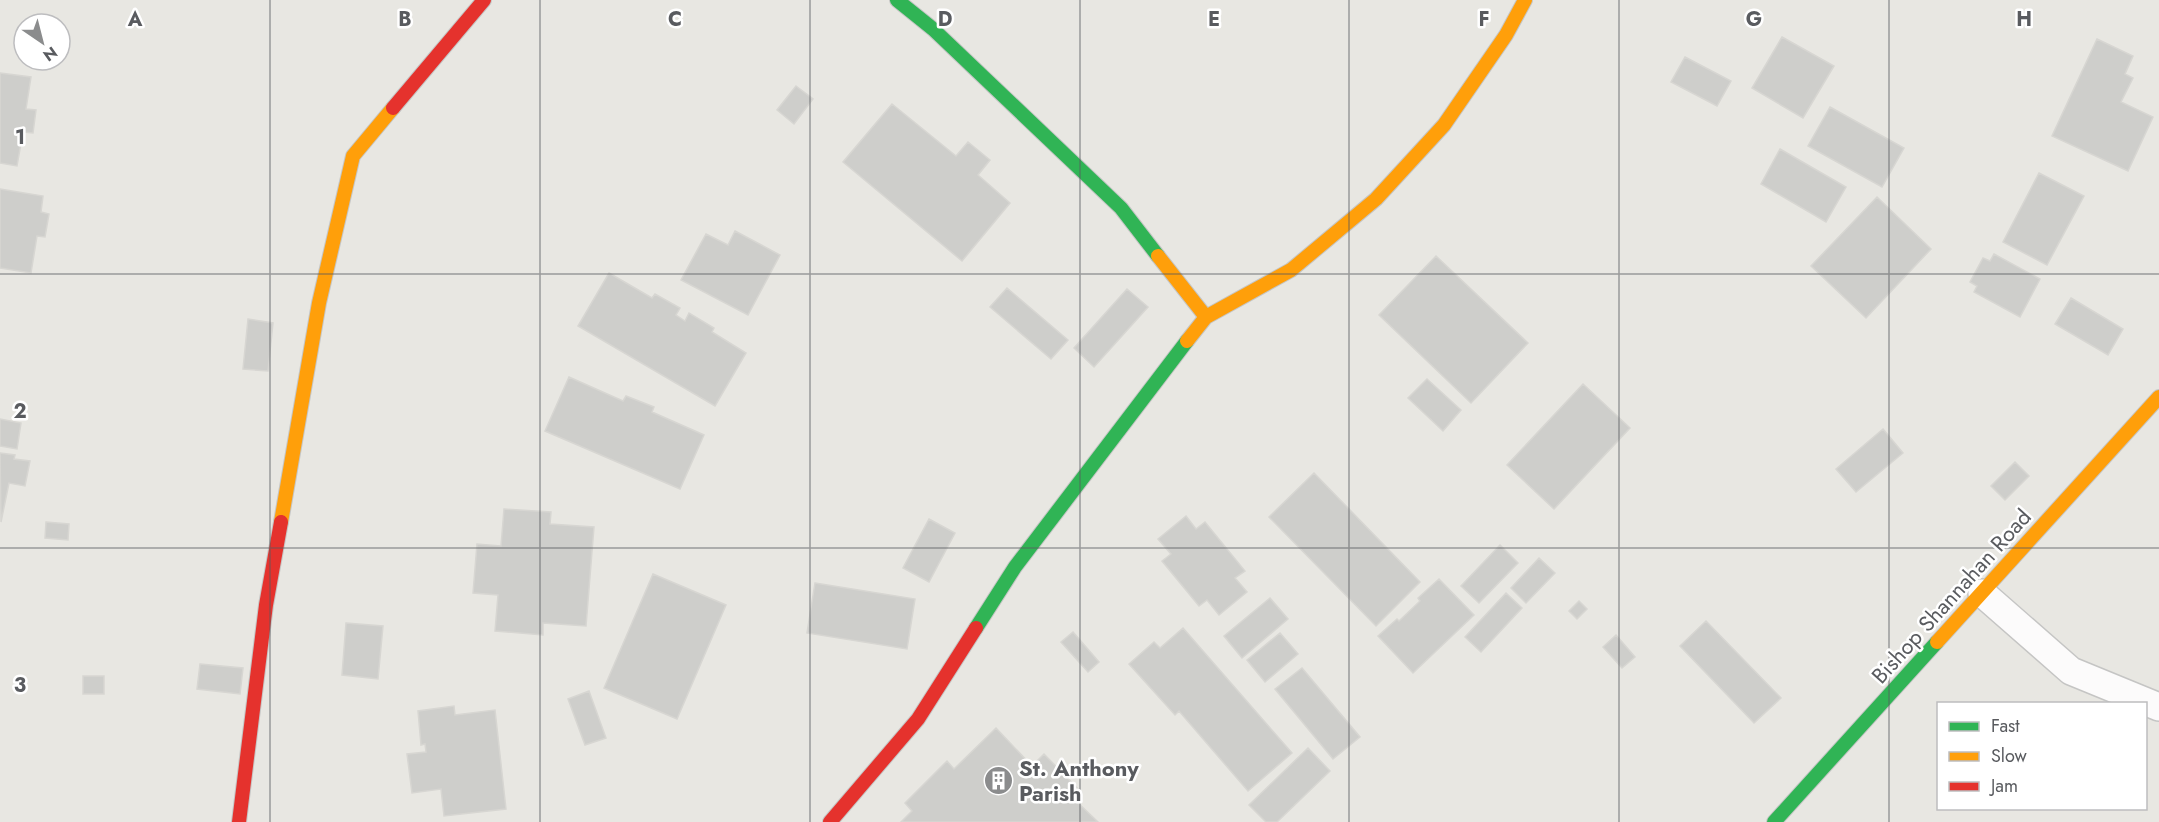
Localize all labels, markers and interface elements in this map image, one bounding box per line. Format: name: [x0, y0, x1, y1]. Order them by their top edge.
text: A: [127, 5, 143, 34]
text: B: [398, 5, 412, 34]
text: C: [668, 5, 682, 34]
text: D: [938, 5, 952, 34]
text: E: [1208, 5, 1220, 34]
text: F: [1478, 5, 1490, 34]
text: G: [1746, 5, 1762, 34]
text: H: [2016, 5, 2032, 34]
north arrow: [12, 12, 72, 72]
text: N: [39, 41, 62, 67]
text: 1: [15, 123, 25, 152]
text: 2: [13, 397, 27, 426]
street label: Bishop Shannahan Road: [1864, 502, 2038, 690]
text: 3: [14, 671, 26, 700]
legend: [1937, 702, 2147, 810]
text: Fast: [1991, 713, 2020, 739]
text: Slow: [1991, 743, 2028, 769]
place label: St. Anthony Parish: [1019, 752, 1139, 809]
building icon: St. Anthony Parish: [982, 765, 1014, 797]
text: Jam: [1989, 773, 2018, 799]

